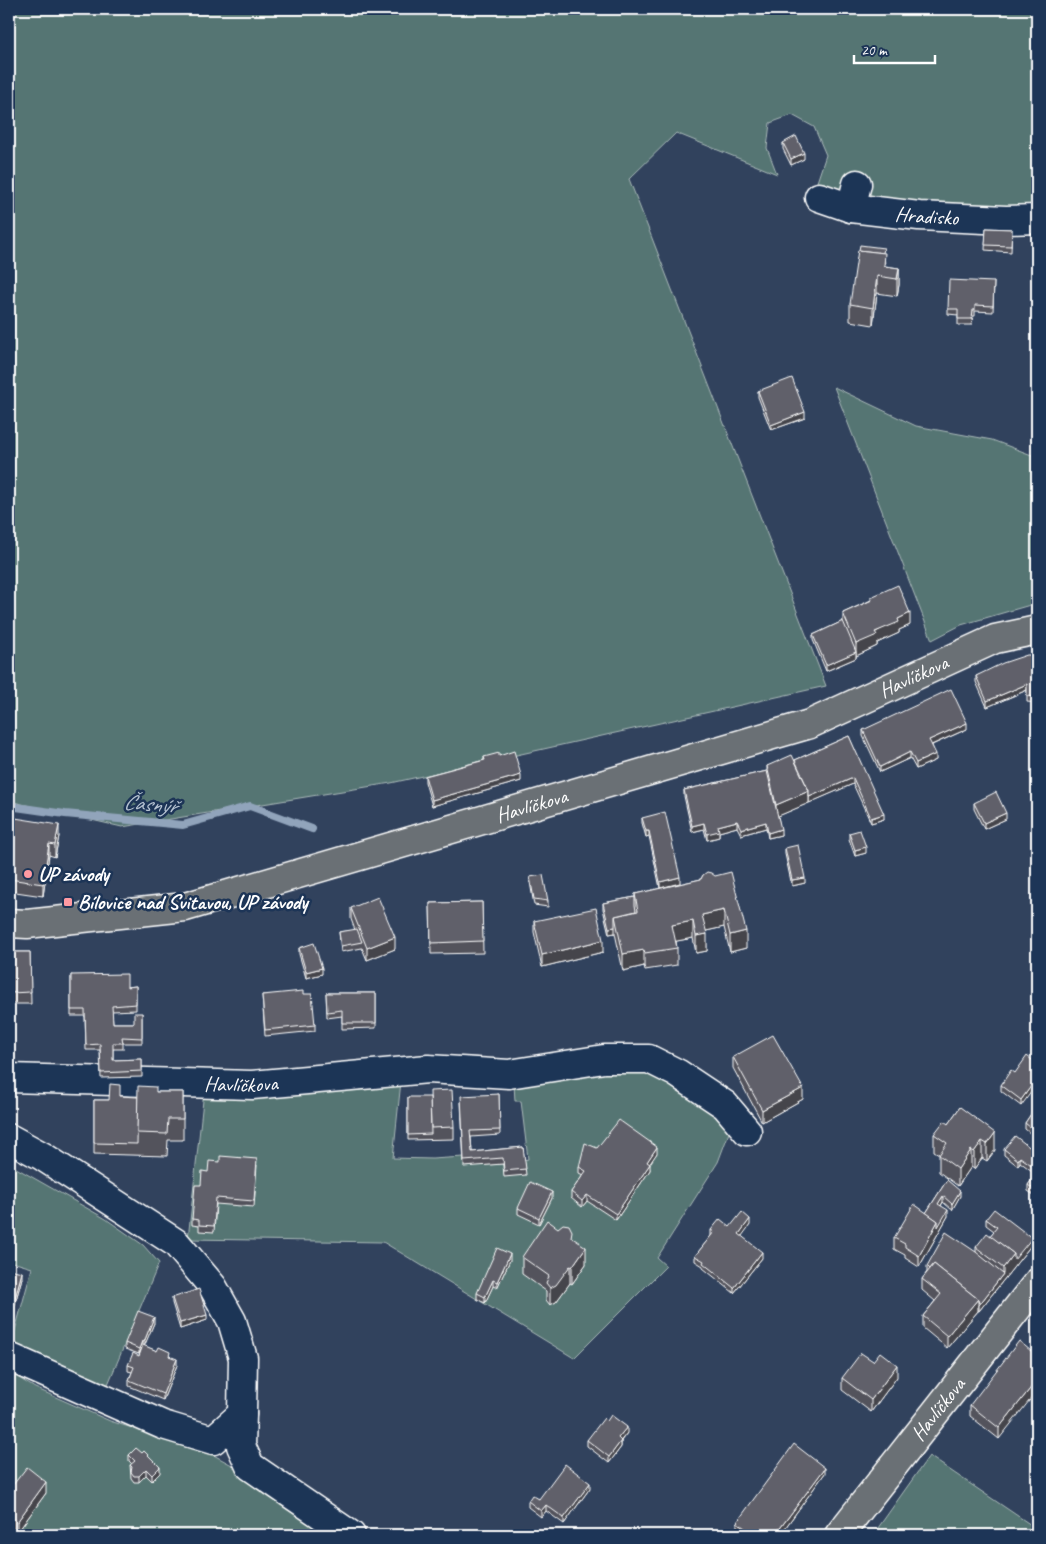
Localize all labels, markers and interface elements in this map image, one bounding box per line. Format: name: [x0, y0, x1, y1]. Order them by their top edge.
scale bar: [854, 32, 935, 64]
text: 20 m: [861, 41, 888, 60]
street label: Hradisko: [894, 200, 960, 231]
street label: Havlíčkova: [875, 649, 954, 704]
street label: Havlíčkova: [493, 782, 572, 828]
water label: Časnýř: [122, 788, 184, 821]
place label: UP závody: [38, 861, 112, 887]
marker: UP závody: [22, 868, 34, 880]
place label: Bílovice nad Svitavou, UP závody: [78, 889, 311, 915]
marker: Bílovice nad Svitavou, UP závody: [62, 896, 74, 908]
street label: Havlíčkova: [204, 1070, 280, 1098]
street label: Havlíčkova: [905, 1371, 972, 1446]

